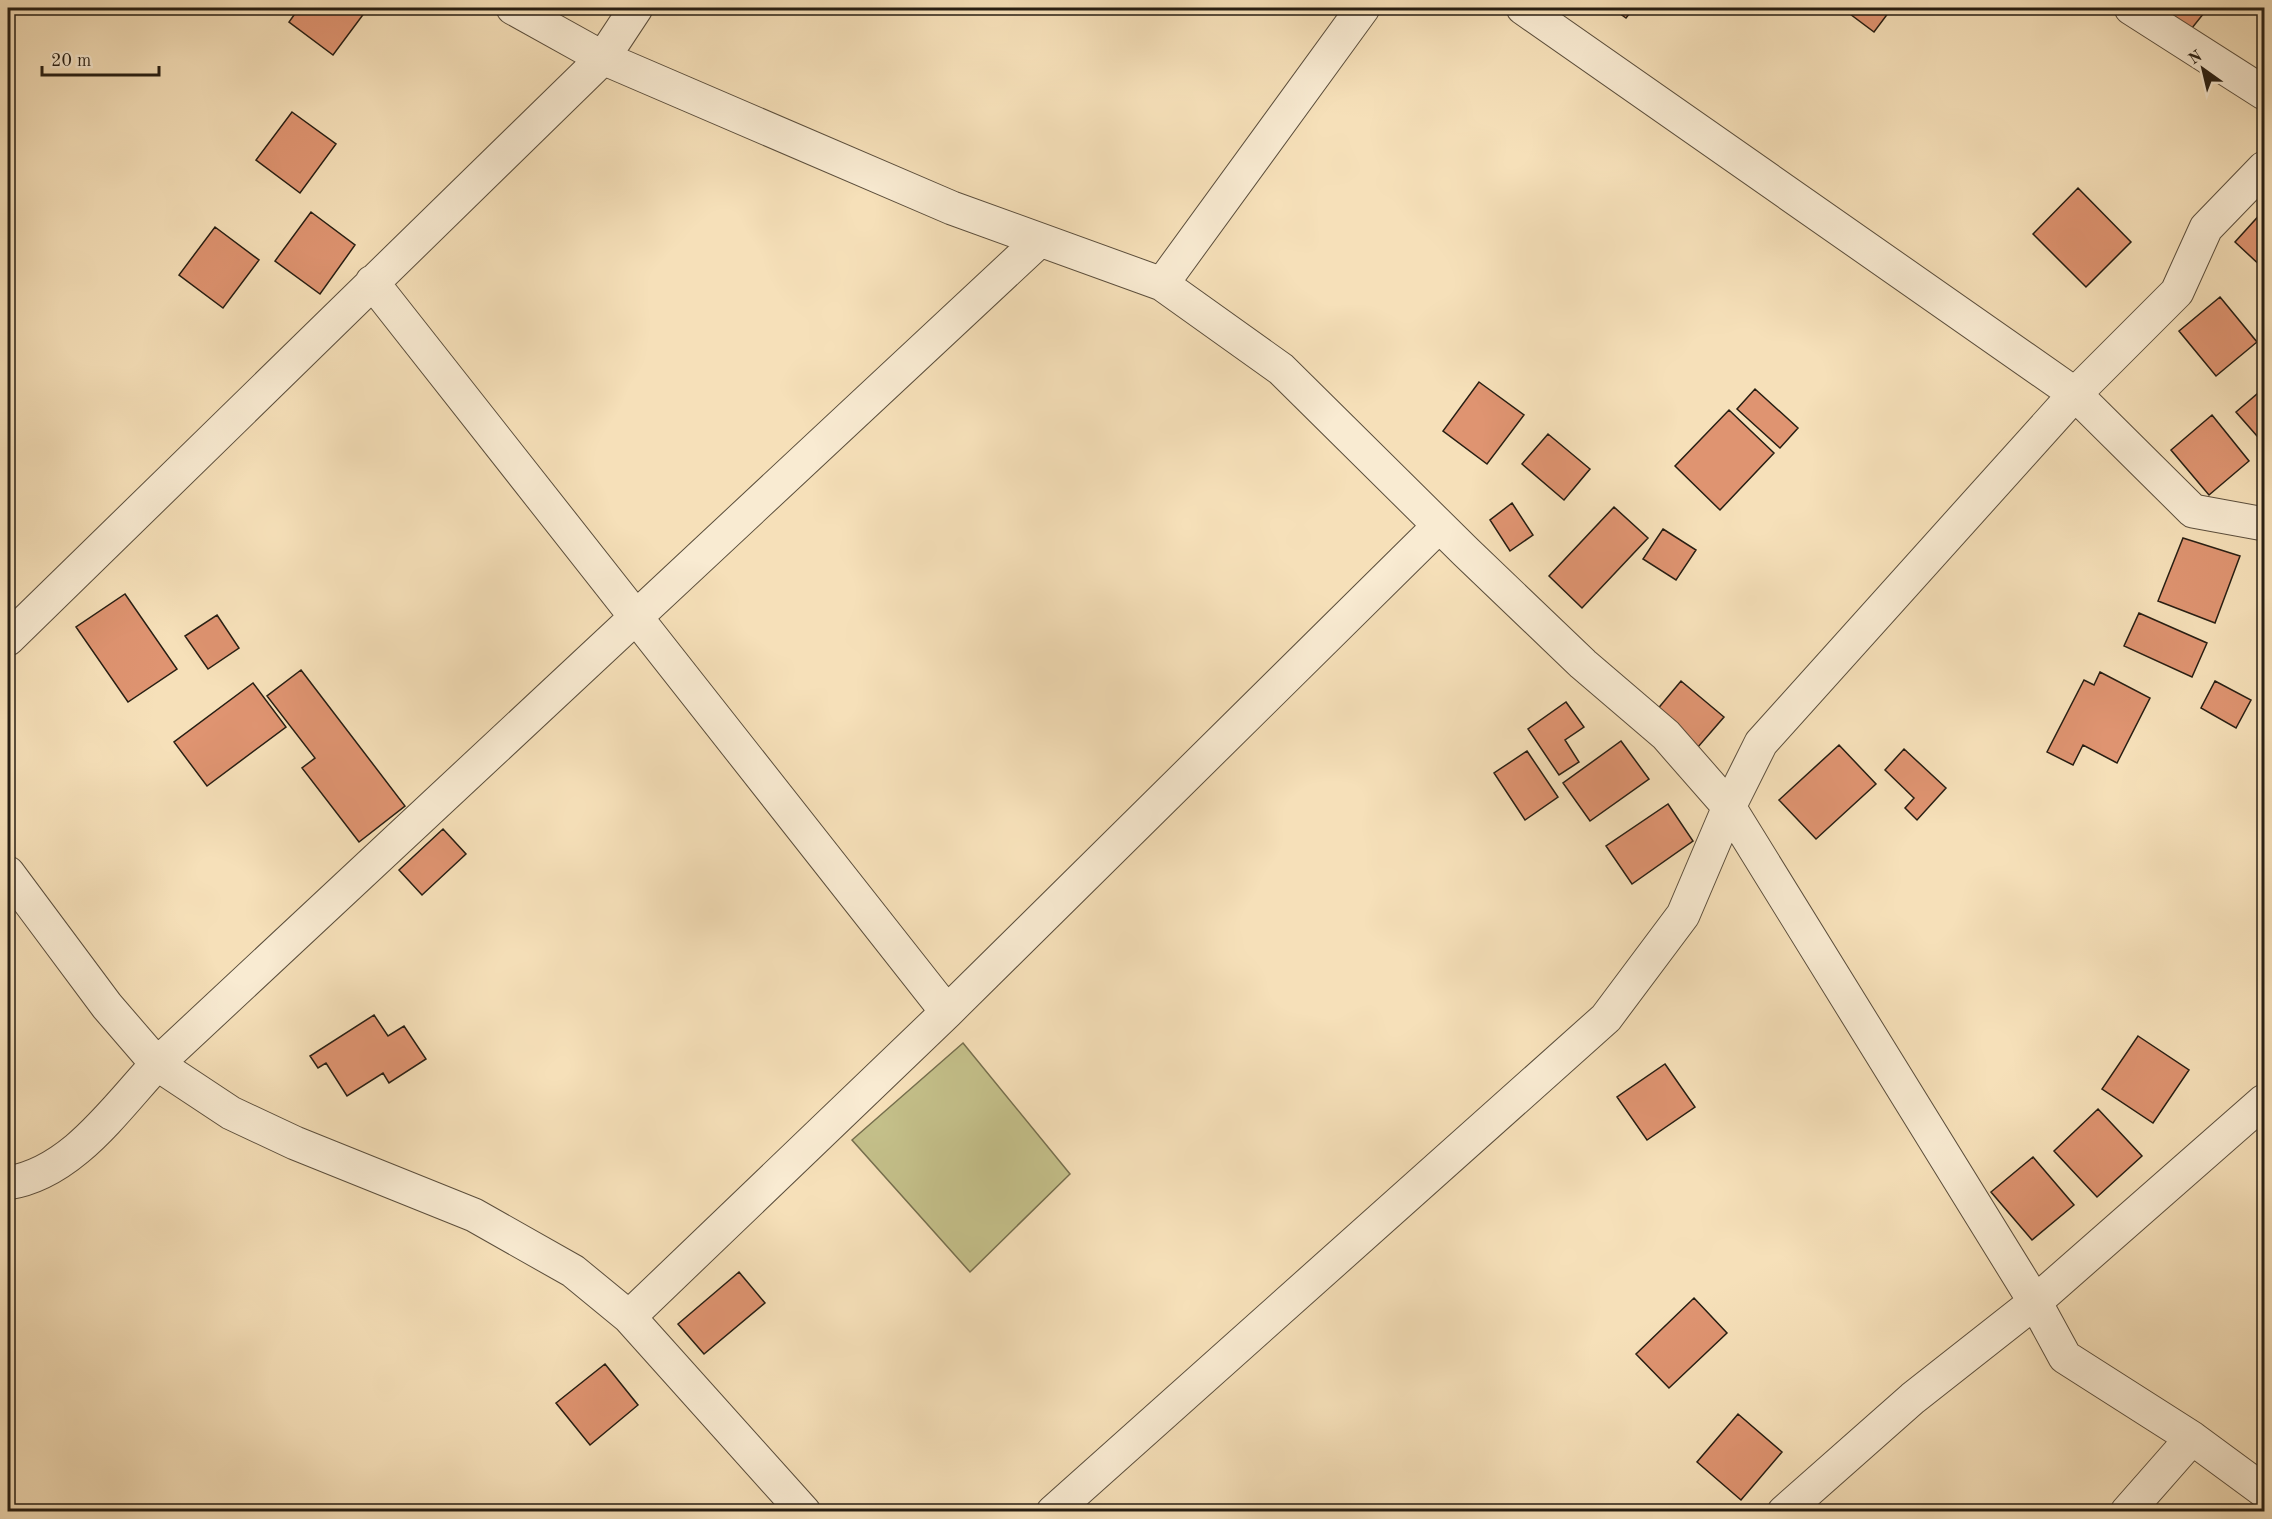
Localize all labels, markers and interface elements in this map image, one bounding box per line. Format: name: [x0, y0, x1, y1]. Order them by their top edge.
scale bar: [42, 39, 159, 77]
north arrow: [2173, 39, 2233, 99]
text: N: [2186, 48, 2206, 68]
text: 20 m: [51, 52, 91, 70]

